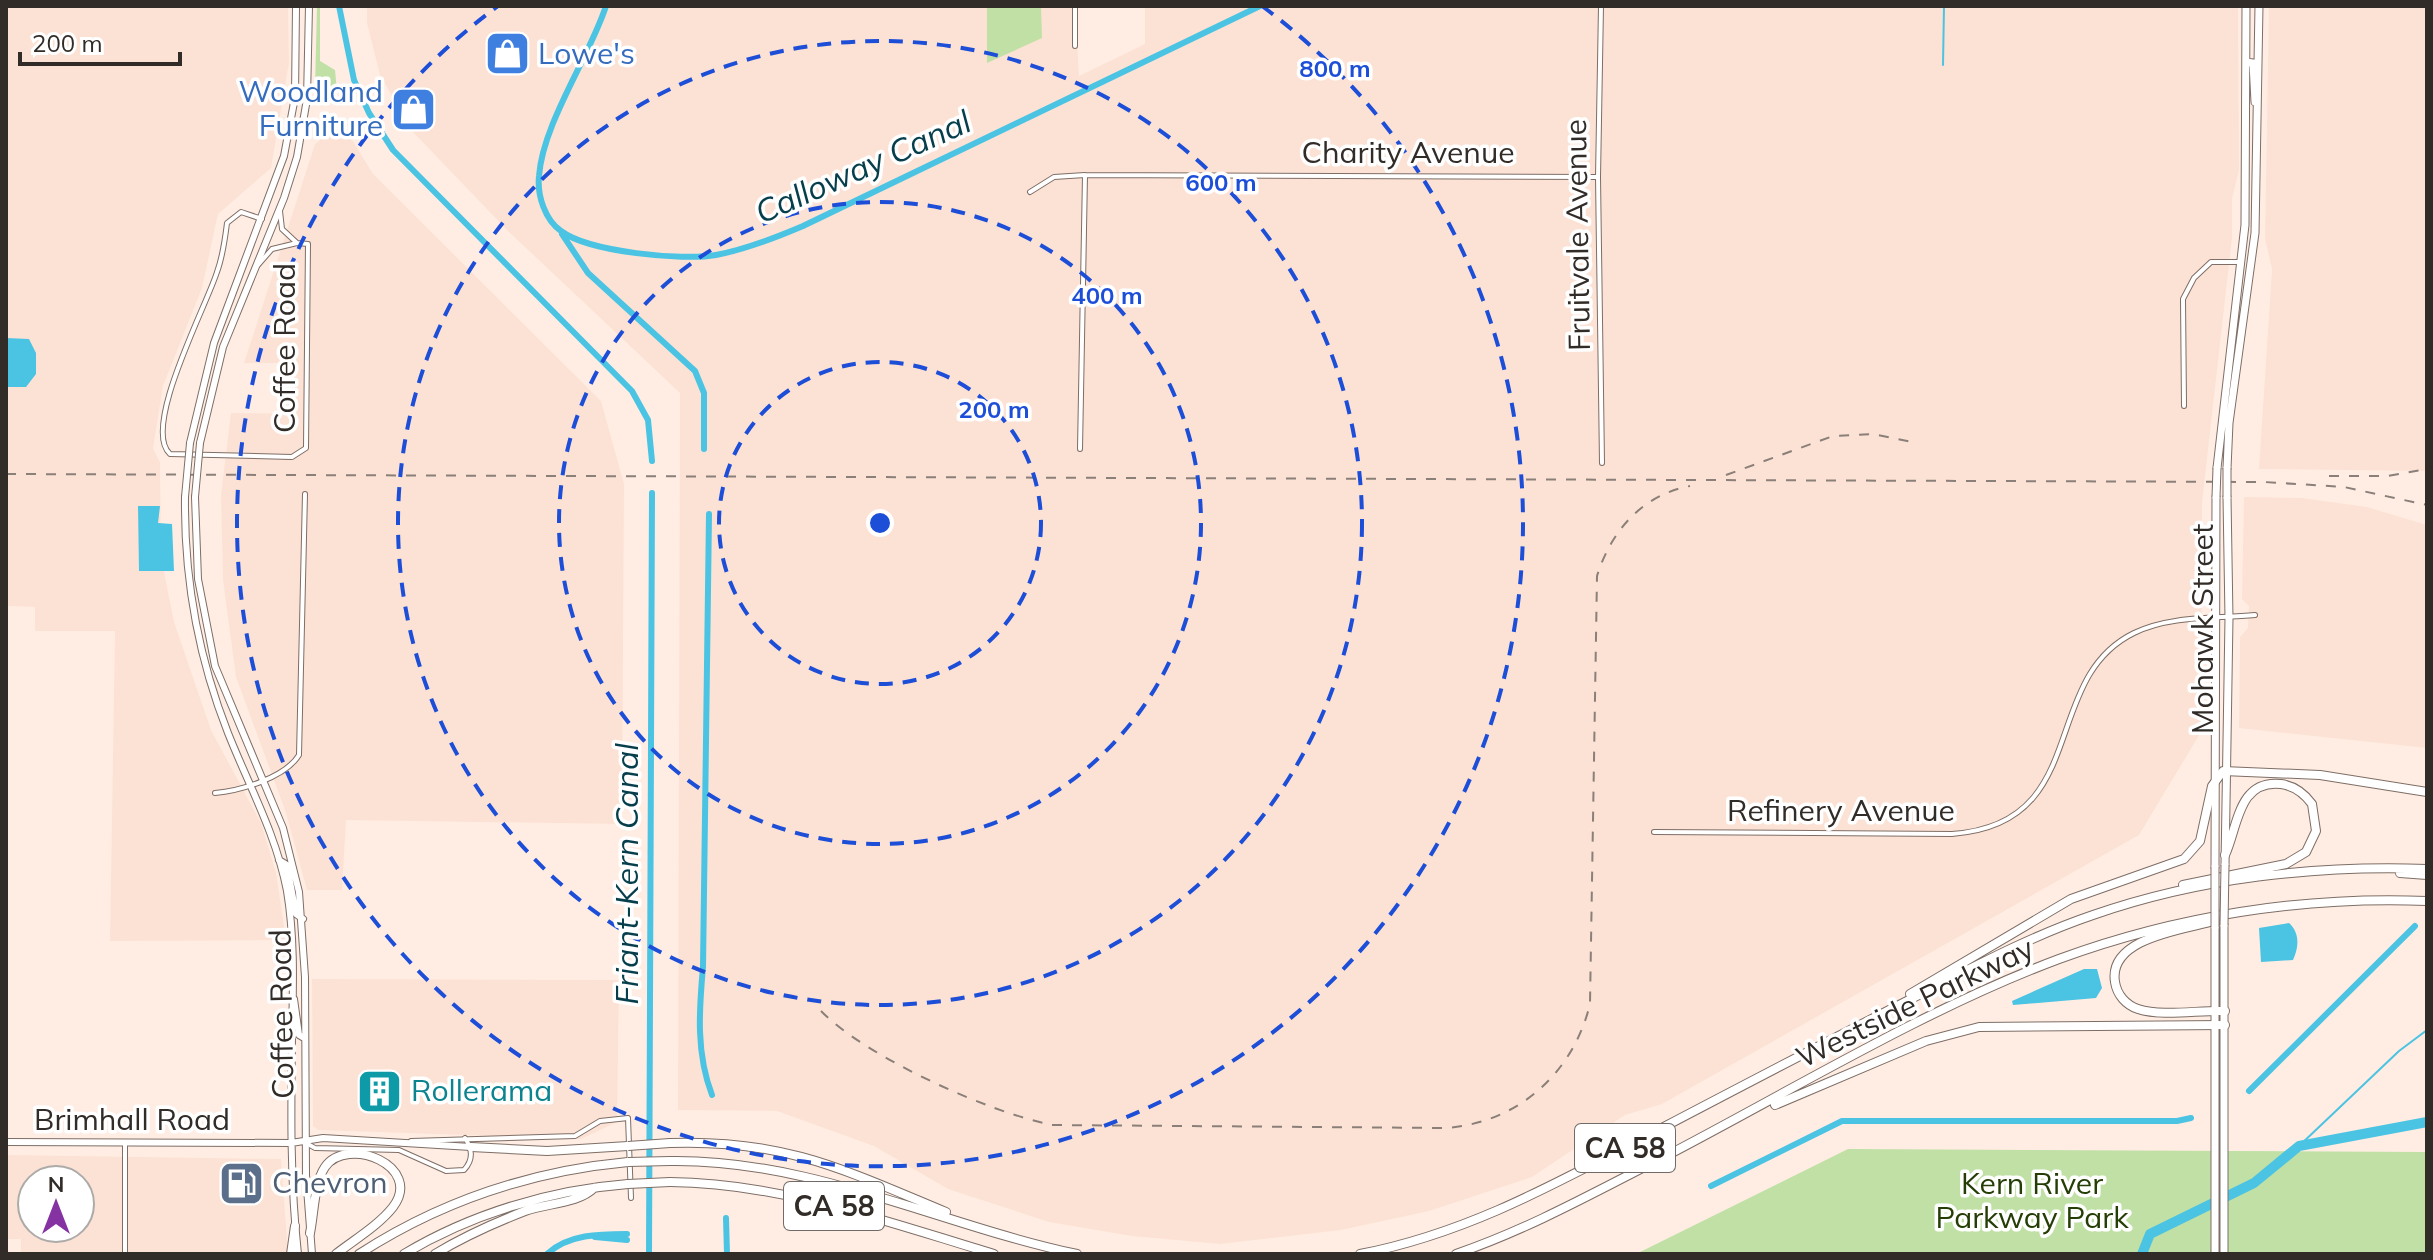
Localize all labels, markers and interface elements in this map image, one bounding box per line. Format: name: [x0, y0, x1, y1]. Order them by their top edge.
scale bar: [20, 16, 180, 66]
text: 200 m: [32, 28, 103, 58]
shop icon: Lowe's: [483, 30, 531, 78]
place label: Lowe's: [538, 34, 635, 72]
text: 800 m: [1299, 53, 1371, 83]
place label: Woodland Furniture: [238, 72, 383, 144]
shop icon: Woodland Furniture: [390, 85, 438, 133]
water label: Calloway Canal: [749, 101, 977, 232]
street label: Fruitvale Avenue: [1556, 119, 1598, 351]
street label: Charity Avenue: [1301, 133, 1515, 171]
text: 600 m: [1185, 167, 1257, 197]
street label: Coffee Road: [265, 263, 303, 433]
text: 400 m: [1071, 280, 1143, 310]
text: 200 m: [958, 394, 1030, 424]
centre of rings: [866, 509, 894, 537]
street label: Mohawk Street: [2183, 524, 2221, 734]
water label: Friant-Kern Canal: [606, 743, 646, 1005]
street label: Refinery Avenue: [1727, 791, 1955, 829]
street label: Westside Parkway: [1790, 928, 2040, 1076]
street label: Coffee Road: [261, 929, 301, 1099]
building icon: Rollerama: [356, 1067, 404, 1115]
place label: Rollerama: [411, 1071, 552, 1109]
street label: Brimhall Road: [34, 1100, 230, 1138]
road number: CA 58: [1575, 1124, 1675, 1172]
fuel station icon: Chevron: [217, 1159, 265, 1207]
place label: Chevron: [272, 1163, 388, 1201]
north arrow: [16, 1164, 96, 1244]
park label: Kern River Parkway Park: [1935, 1164, 2129, 1236]
text: N: [48, 1170, 64, 1198]
road number: CA 58: [784, 1182, 884, 1230]

